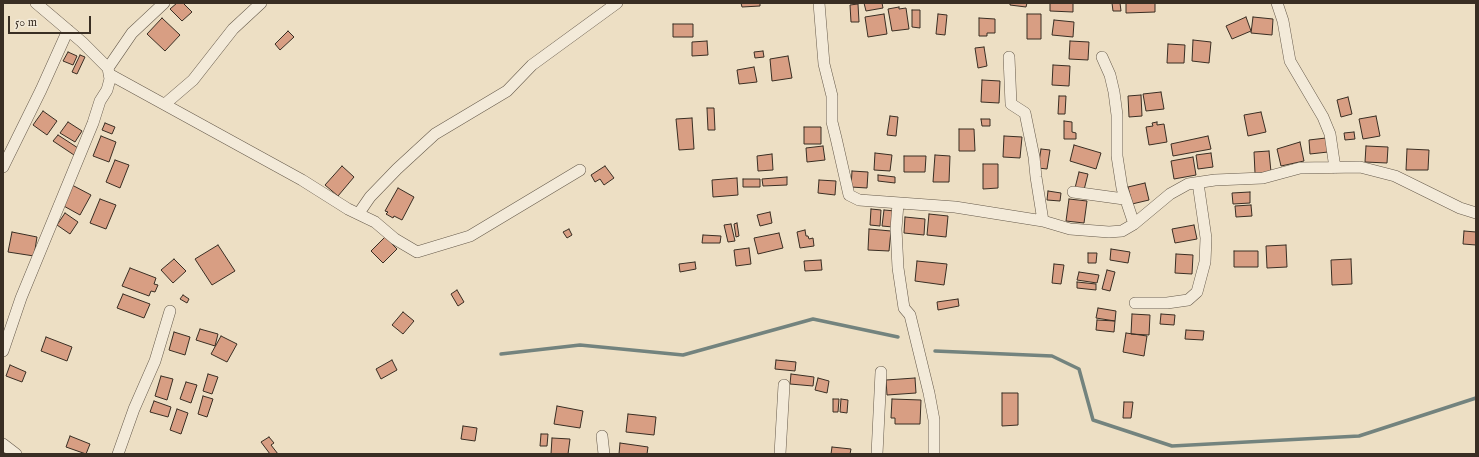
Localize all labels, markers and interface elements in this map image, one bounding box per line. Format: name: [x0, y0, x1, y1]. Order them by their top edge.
scale bar: [10, 8, 93, 34]
text: 50 m: [15, 15, 37, 30]

